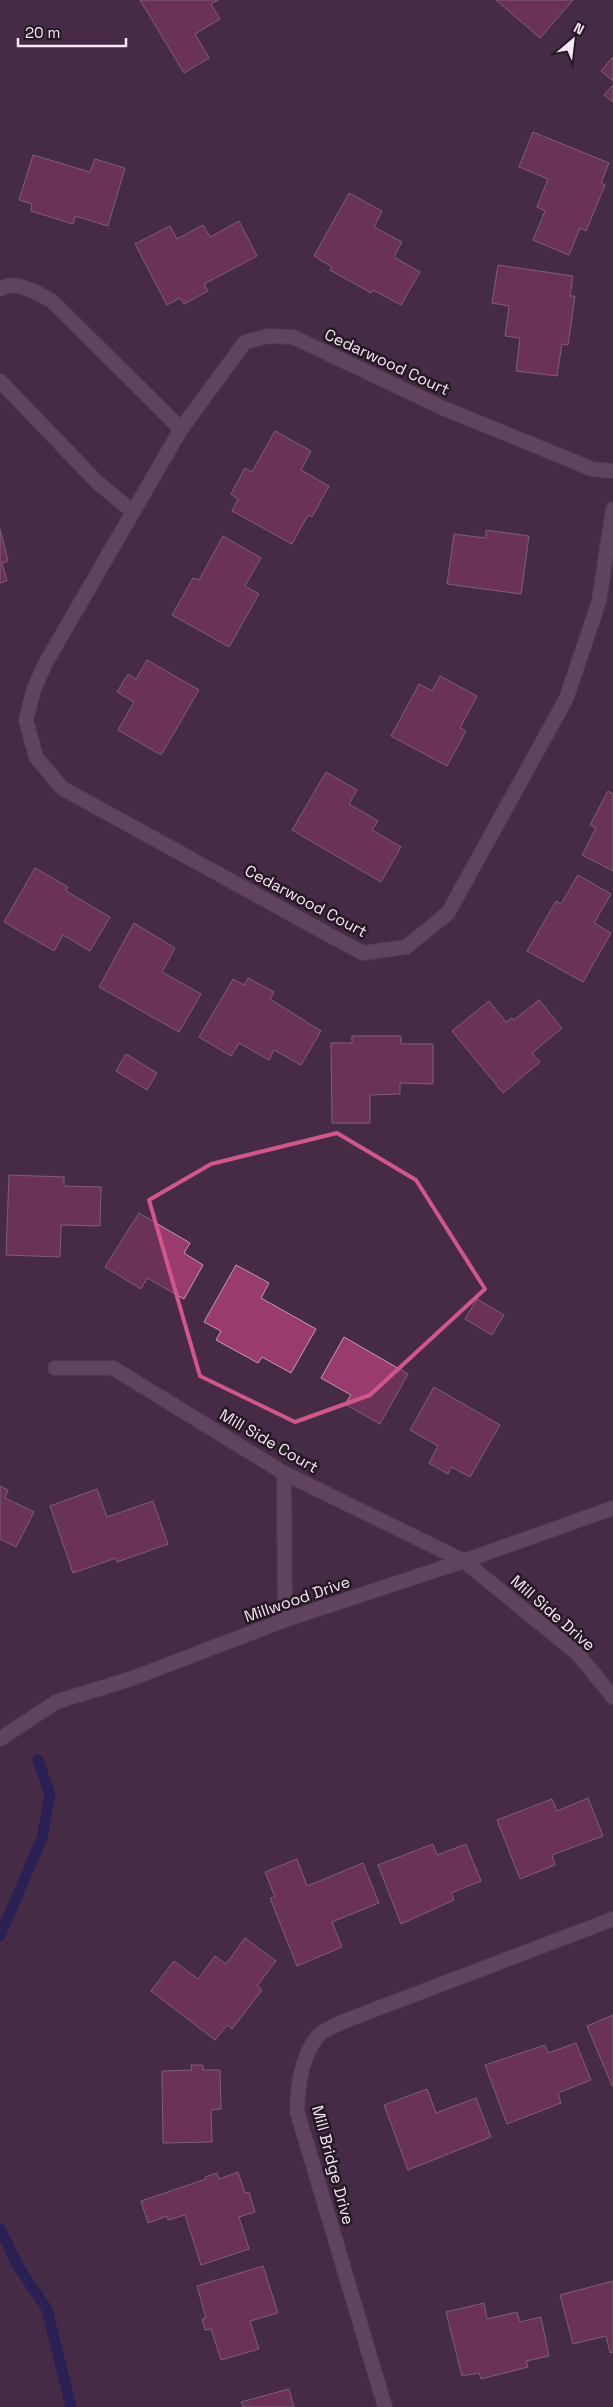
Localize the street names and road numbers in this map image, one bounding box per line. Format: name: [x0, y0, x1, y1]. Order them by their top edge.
street label: Cedarwood Court: [321, 324, 453, 400]
street label: Cedarwood Court: [241, 860, 371, 942]
street label: Mill Side Court: [216, 1404, 322, 1478]
street label: Mill Side Drive: [506, 1570, 600, 1656]
street label: Millwood Drive: [241, 1571, 353, 1627]
street label: Mill Bridge Drive: [307, 2103, 359, 2227]

